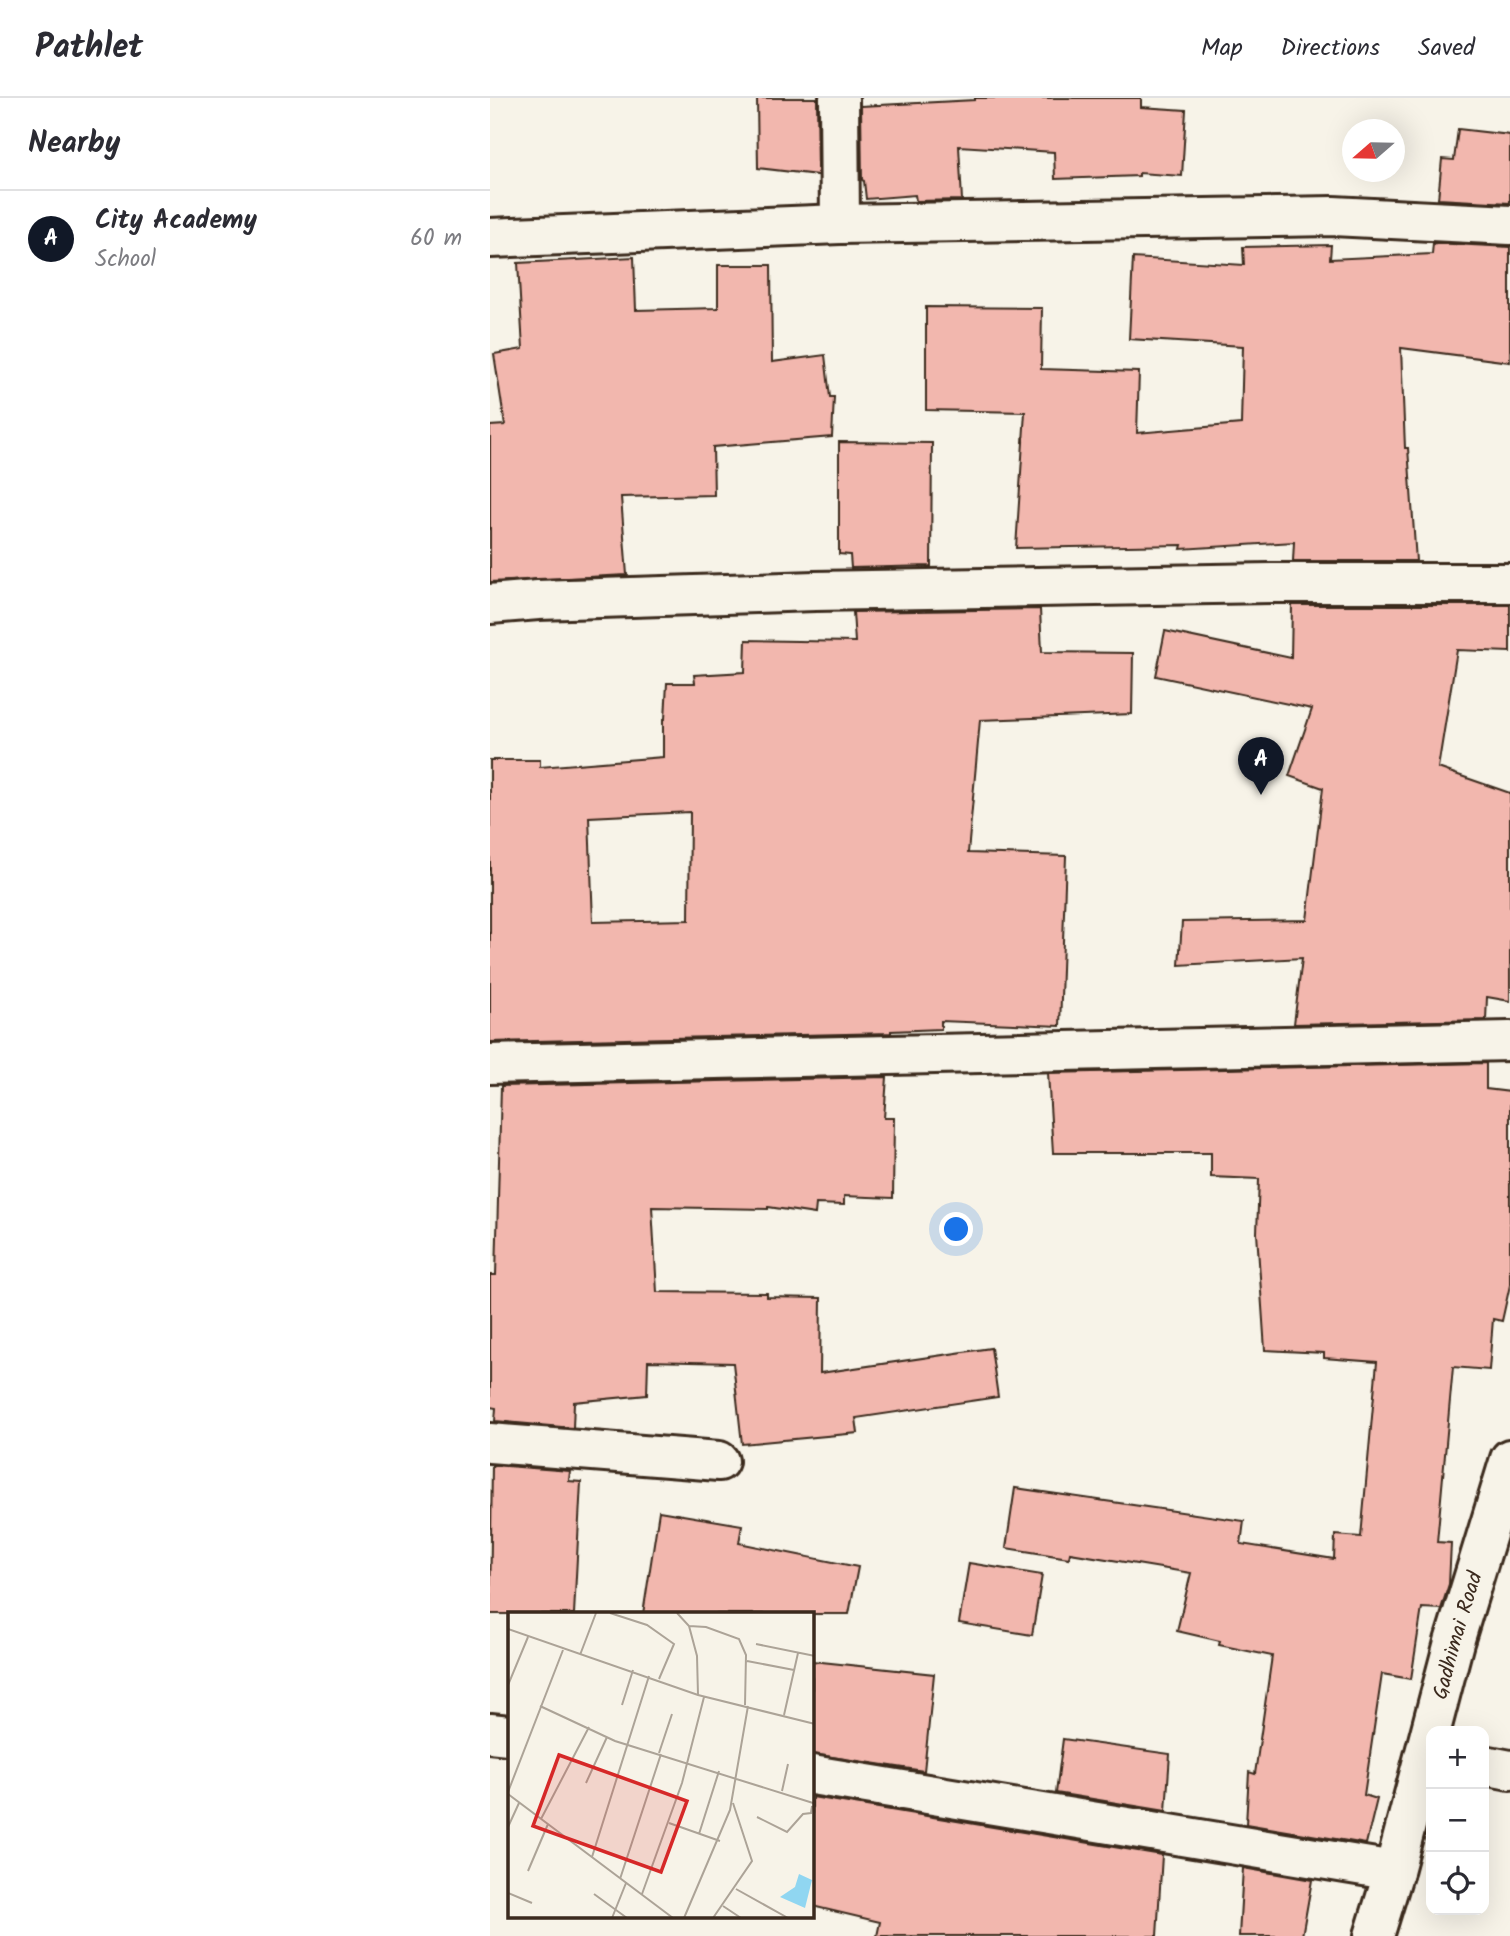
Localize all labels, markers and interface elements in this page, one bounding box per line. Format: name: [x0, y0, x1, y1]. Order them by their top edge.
text: Pathlet: [35, 22, 143, 75]
text: Map: [1201, 29, 1243, 68]
text: Directions: [1281, 29, 1380, 68]
text: Saved: [1418, 29, 1475, 68]
north arrow: [1342, 119, 1405, 182]
text: Nearby: [28, 120, 120, 168]
text: City Academy: [95, 200, 257, 242]
text: A: [44, 221, 58, 257]
text: 60 m: [410, 221, 462, 257]
text: School: [95, 242, 156, 278]
pin: A: [1238, 737, 1284, 795]
your location: [939, 1212, 973, 1246]
street label: Gadhimai Road: [1425, 1567, 1493, 1703]
inset map: [508, 1612, 814, 1918]
map controls: [1426, 1726, 1489, 1915]
button: +: [1426, 1726, 1489, 1789]
button: −: [1426, 1789, 1489, 1852]
button: locate: [1426, 1852, 1489, 1915]

